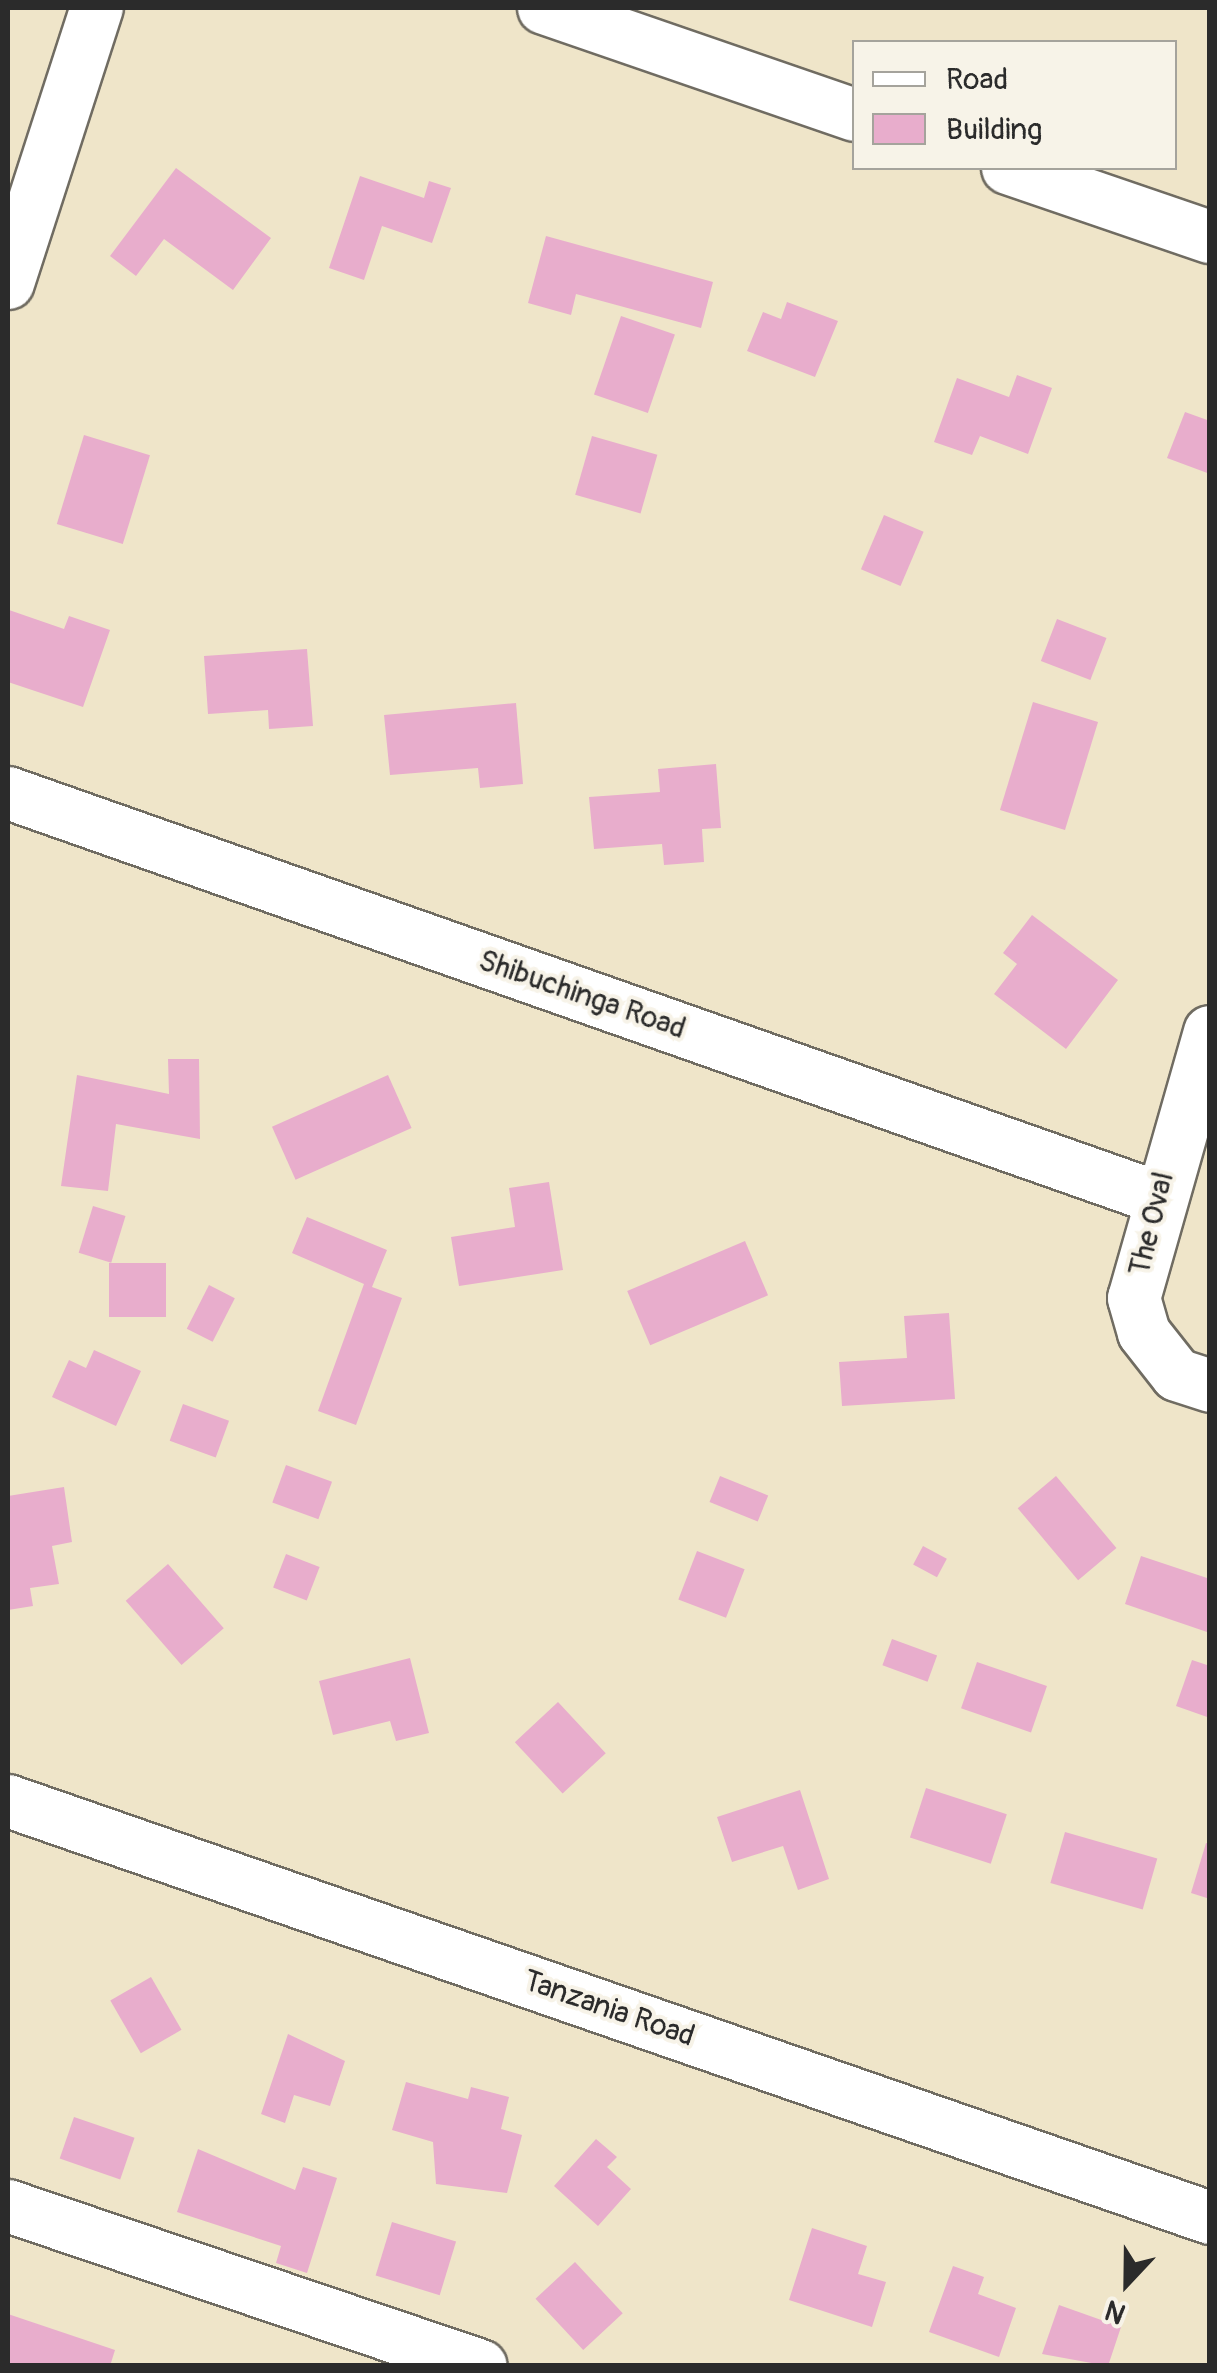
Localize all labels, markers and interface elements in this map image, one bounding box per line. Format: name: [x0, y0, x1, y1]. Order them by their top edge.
legend: [852, 40, 1177, 170]
text: Road: [946, 61, 1008, 98]
text: Building: [946, 111, 1042, 148]
street label: Shibuchinga Road: [474, 943, 690, 1047]
street label: The Oval: [1122, 1168, 1182, 1280]
street label: Tanzania Road: [519, 1963, 699, 2055]
north arrow: [1077, 2233, 1177, 2333]
text: N: [1100, 2292, 1131, 2331]

